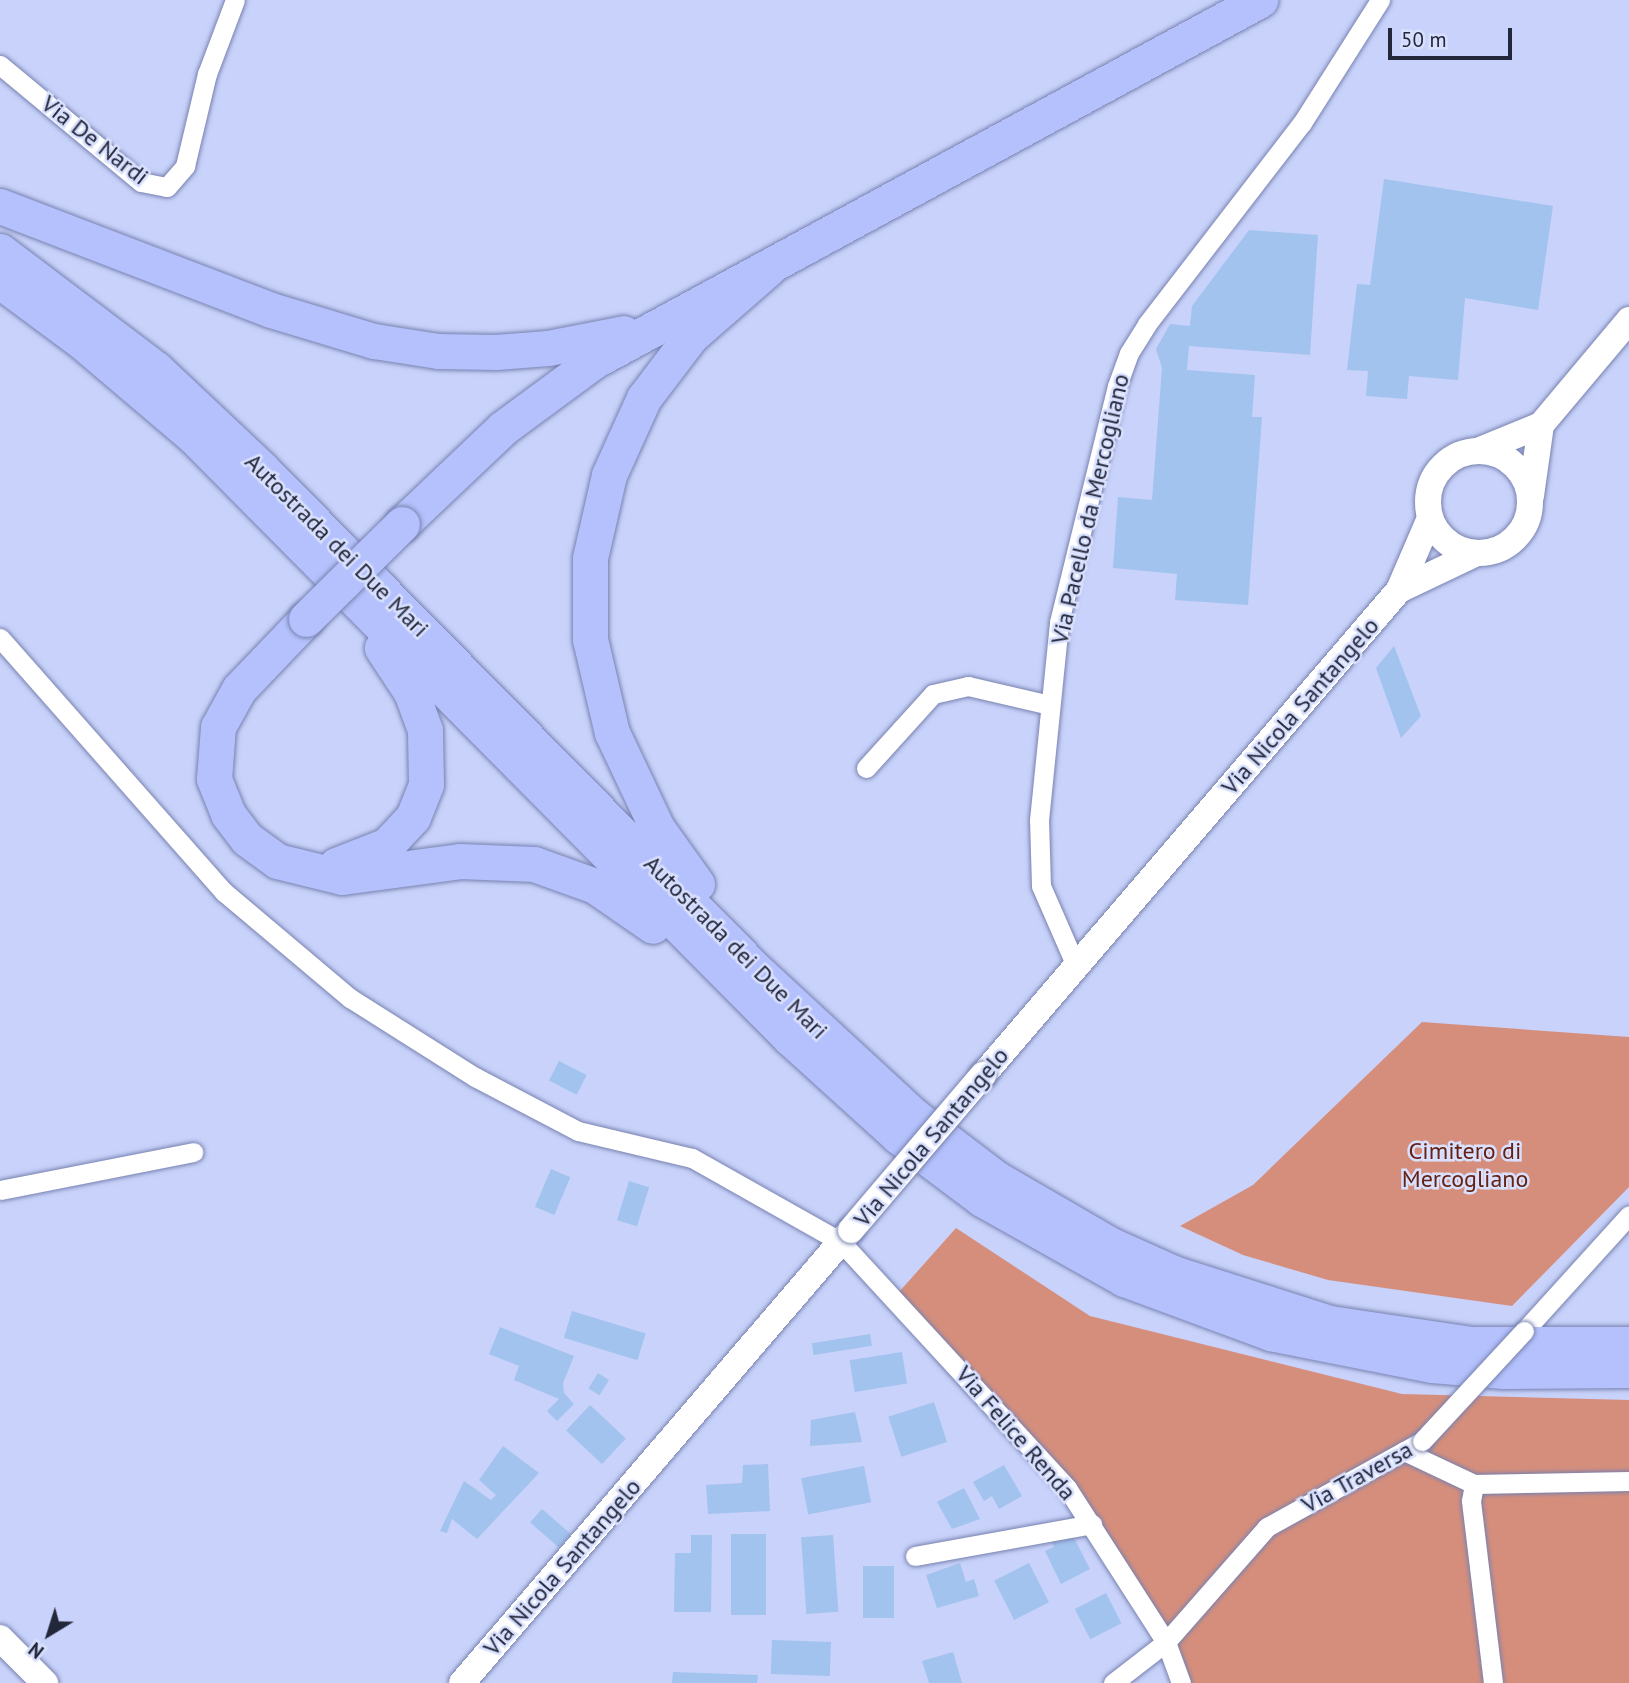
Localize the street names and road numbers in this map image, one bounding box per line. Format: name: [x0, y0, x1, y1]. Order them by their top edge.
street label: Via De Nardi: [36, 89, 154, 191]
street label: Via Pacello da Mercogliano: [1045, 371, 1135, 647]
street label: Autostrada dei Due Mari: [239, 447, 435, 643]
street label: Via Nicola Santangelo: [1215, 612, 1385, 800]
street label: Autostrada dei Due Mari: [638, 849, 834, 1045]
street label: Via Nicola Santangelo: [848, 1041, 1014, 1233]
street label: Via Felice Renda: [950, 1360, 1082, 1506]
street label: Via Traversa: [1296, 1435, 1418, 1519]
street label: Via Nicola Santangelo: [477, 1473, 647, 1661]

